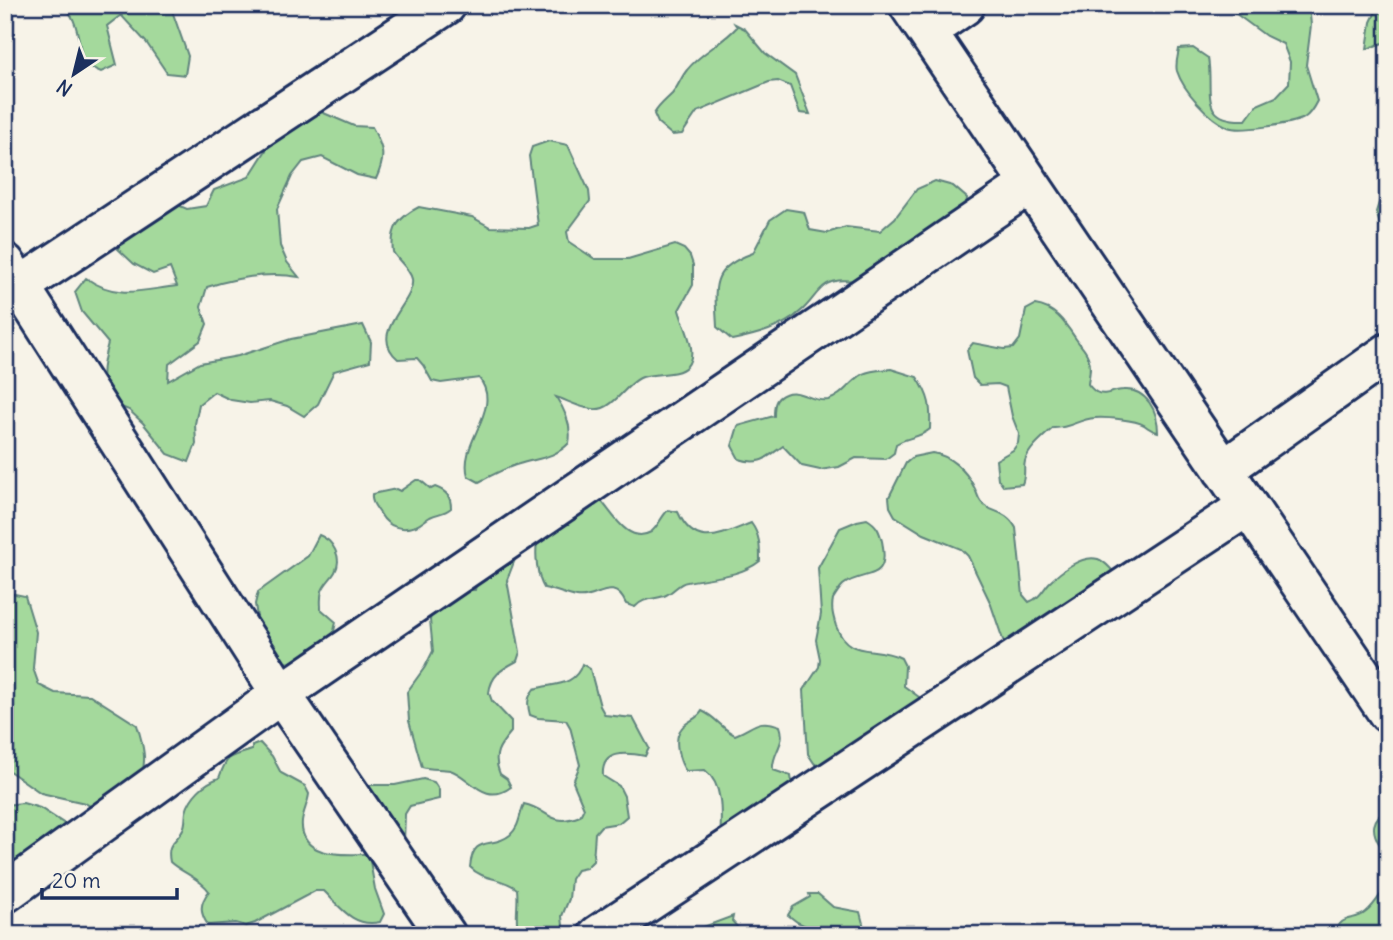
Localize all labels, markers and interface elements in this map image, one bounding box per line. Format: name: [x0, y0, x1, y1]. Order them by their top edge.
north arrow: [38, 38, 108, 108]
text: N: [52, 74, 77, 102]
scale bar: [42, 856, 177, 900]
text: 20 m: [52, 867, 101, 894]

